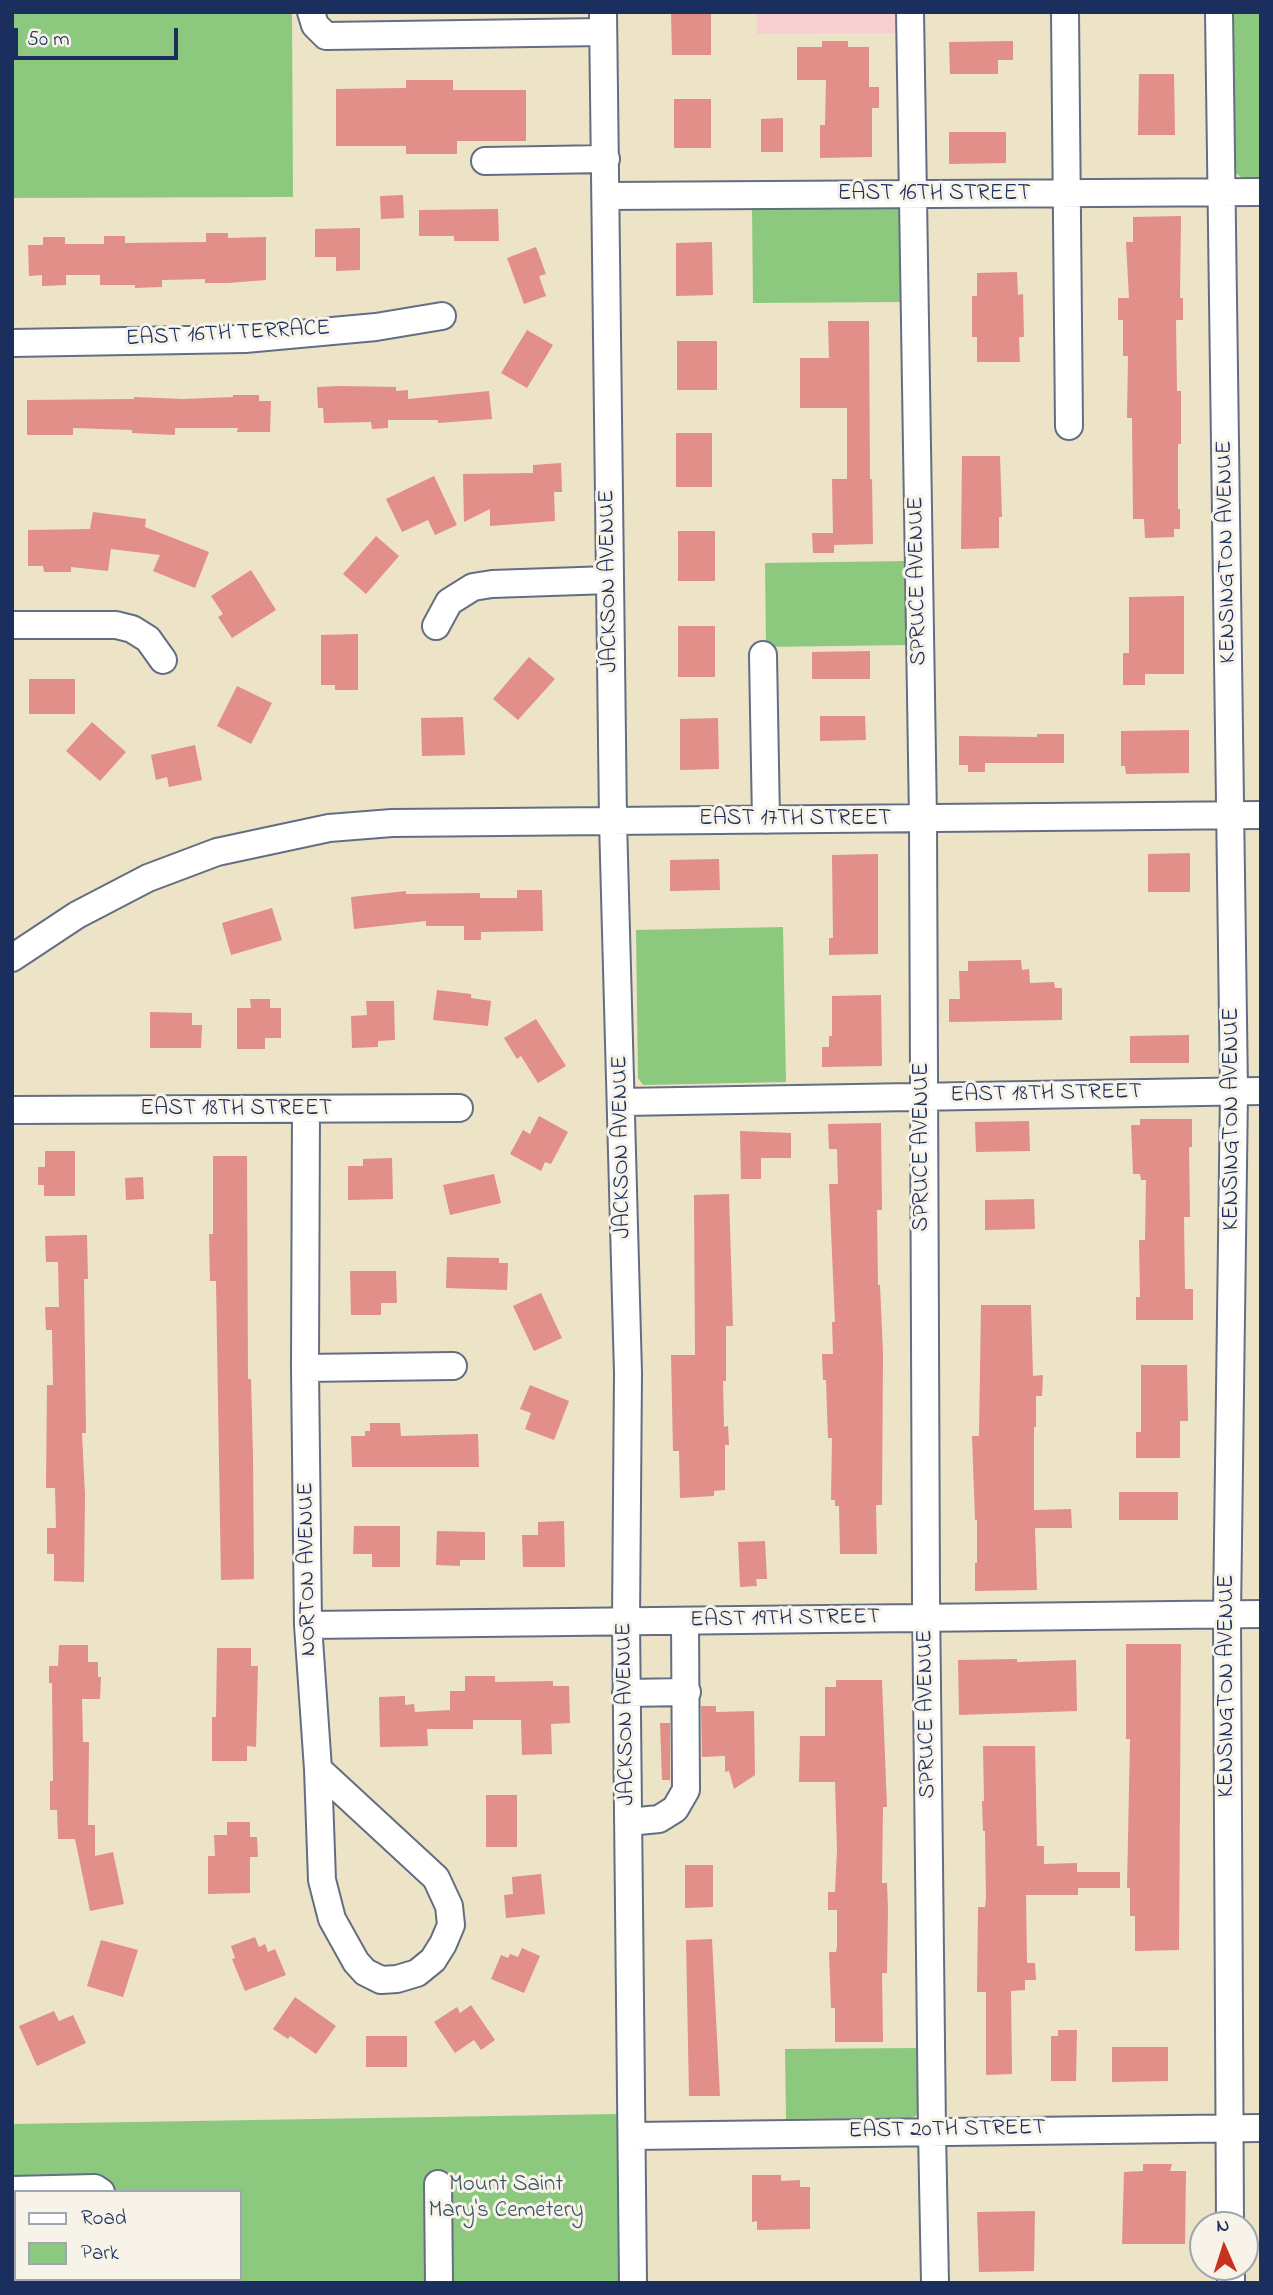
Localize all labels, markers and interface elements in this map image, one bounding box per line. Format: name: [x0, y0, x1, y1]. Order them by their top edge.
scale bar: [18, 14, 182, 58]
text: 50 m: [27, 25, 70, 55]
street label: EAST 16TH STREET: [837, 181, 1031, 209]
street label: EAST 16TH TERRACE: [125, 316, 331, 354]
street label: KENSINGTON AVENUE: [1212, 440, 1244, 664]
street label: JACKSON AVENUE: [595, 489, 625, 673]
street label: SPRUCE AVENUE: [904, 496, 934, 666]
street label: EAST 17TH STREET: [699, 806, 891, 834]
street label: KENSINGTON AVENUE: [1219, 1007, 1247, 1231]
street label: JACKSON AVENUE: [608, 1055, 638, 1239]
street label: SPRUCE AVENUE: [909, 1062, 937, 1232]
street label: EAST 18TH STREET: [950, 1080, 1142, 1110]
street label: EAST 18TH STREET: [140, 1096, 332, 1124]
street label: NORTON AVENUE: [294, 1482, 324, 1656]
street label: KENSINGTON AVENUE: [1214, 1574, 1242, 1798]
street label: EAST 19TH STREET: [690, 1605, 880, 1635]
street label: JACKSON AVENUE: [612, 1622, 642, 1806]
street label: SPRUCE AVENUE: [913, 1629, 943, 1799]
street label: EAST 20TH STREET: [848, 2115, 1046, 2147]
park label: Mount Saint Mary's Cemetery: [428, 2172, 584, 2226]
legend: [14, 2190, 242, 2281]
text: Road: [81, 2204, 127, 2234]
north arrow: [1189, 2211, 1259, 2281]
text: N: [1216, 2213, 1230, 2240]
text: Park: [81, 2239, 119, 2269]

